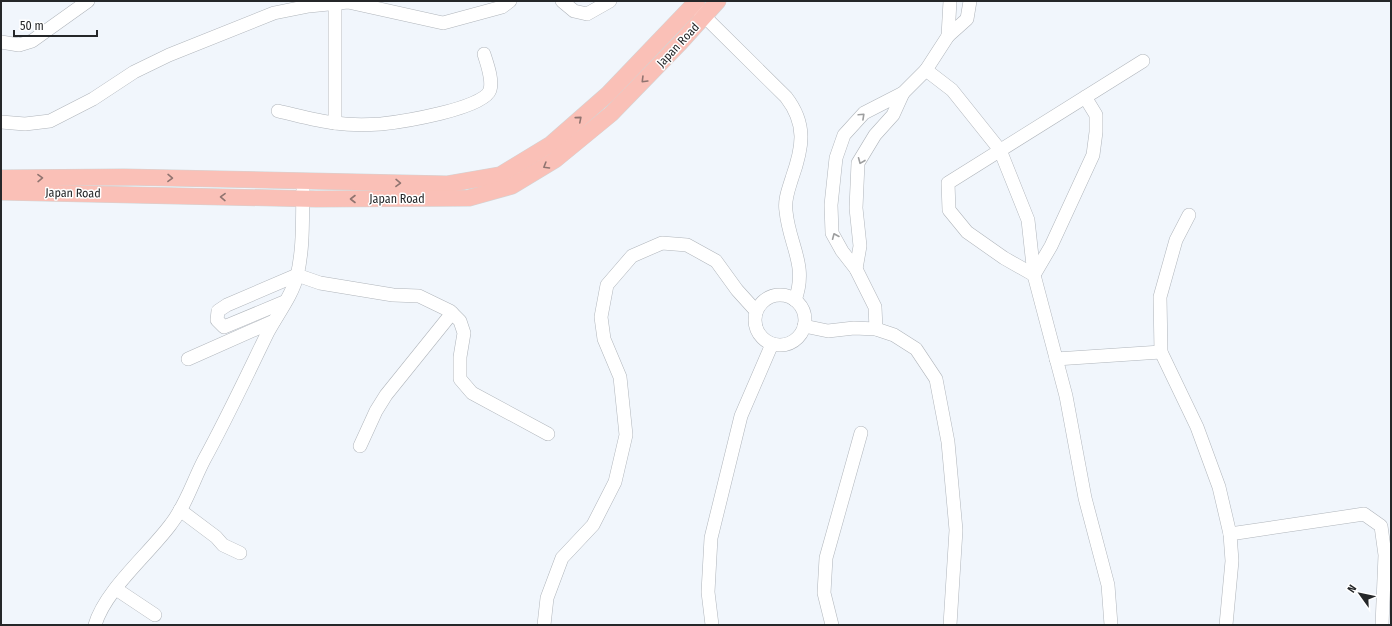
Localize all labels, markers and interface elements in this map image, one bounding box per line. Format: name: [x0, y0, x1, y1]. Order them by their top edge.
scale bar: [14, 12, 97, 38]
text: 50 m: [20, 19, 44, 33]
street label: Japan Road: [654, 20, 702, 70]
one-way arrow: [641, 75, 649, 83]
one-way arrow: [857, 113, 865, 121]
one-way arrow: [574, 117, 582, 124]
one-way arrow: [857, 157, 865, 164]
one-way arrow: [543, 161, 550, 168]
one-way arrow: [37, 174, 43, 182]
one-way arrow: [167, 174, 173, 182]
one-way arrow: [395, 179, 401, 187]
street label: Japan Road: [45, 186, 101, 200]
street label: Japan Road: [369, 192, 425, 206]
one-way arrow: [220, 193, 226, 201]
one-way arrow: [350, 195, 356, 203]
one-way arrow: [831, 233, 839, 240]
north arrow: [1340, 574, 1380, 614]
text: N: [1345, 583, 1359, 595]

